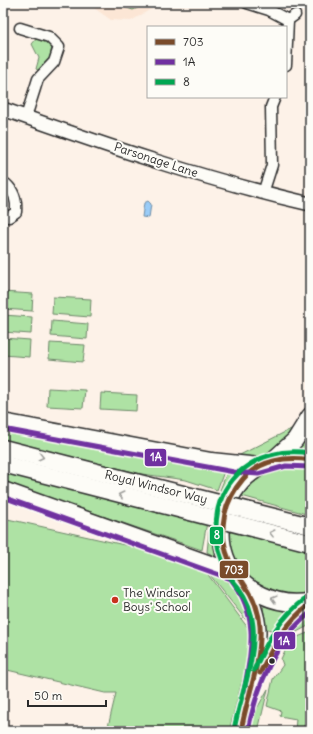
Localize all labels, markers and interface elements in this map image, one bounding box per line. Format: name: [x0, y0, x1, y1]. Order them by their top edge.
legend: [147, 26, 287, 98]
text: 703: [183, 34, 204, 49]
text: 1A: [183, 54, 196, 69]
text: 8: [183, 74, 190, 89]
street label: Parsonage Lane: [112, 139, 200, 180]
line badge: 1A: [144, 448, 167, 467]
text: 1A: [150, 450, 162, 464]
one-way arrow: [38, 453, 44, 461]
street label: Royal Windsor Way: [103, 467, 209, 507]
one-way arrow: [118, 491, 124, 499]
line badge: 8: [209, 526, 224, 545]
text: 8: [214, 528, 220, 542]
one-way arrow: [269, 529, 276, 538]
line badge: 703: [219, 560, 249, 579]
text: 703: [225, 563, 243, 577]
place label: The Windsor Boys' School: [123, 585, 191, 614]
marker: The Windsor Boys' School: [110, 595, 120, 605]
one-way arrow: [271, 596, 277, 604]
line badge: 1A: [273, 631, 296, 650]
text: 1A: [278, 634, 290, 648]
unlabelled marker: [267, 656, 277, 666]
scale bar: [28, 682, 106, 708]
text: 50 m: [34, 688, 63, 703]

